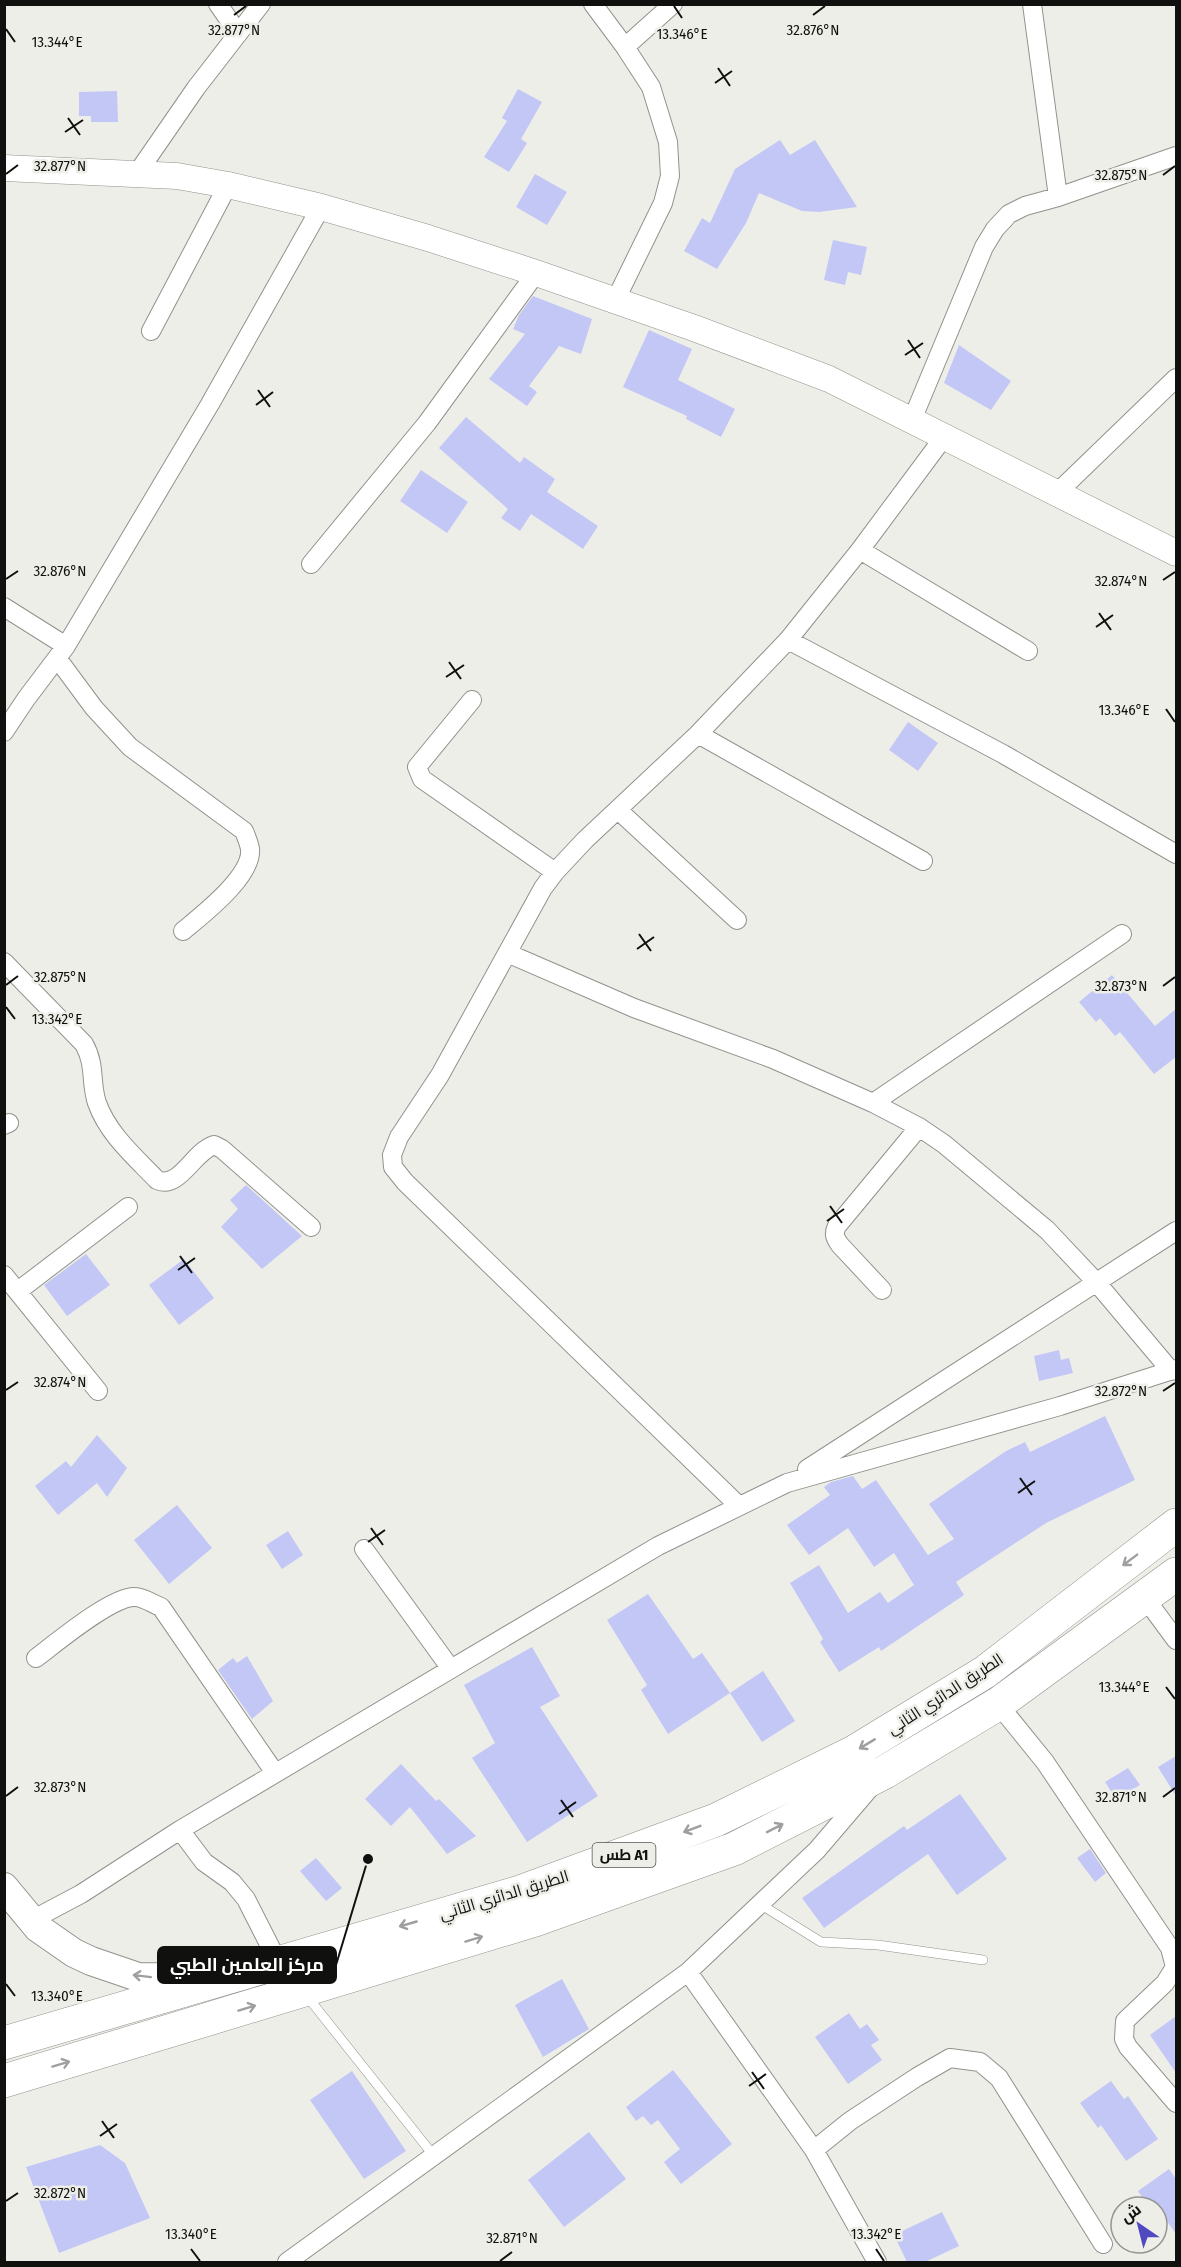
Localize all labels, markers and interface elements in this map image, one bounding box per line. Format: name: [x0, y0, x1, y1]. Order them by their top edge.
text: 32.877°N: [208, 21, 260, 39]
text: 32.876°N: [787, 21, 839, 39]
text: 13.346°E: [656, 25, 708, 43]
text: 13.344°E: [31, 33, 83, 51]
text: 32.877°N: [34, 157, 86, 175]
text: 32.875°N: [1095, 166, 1147, 184]
text: 32.876°N: [34, 562, 86, 580]
text: 32.874°N: [1095, 572, 1147, 590]
text: 13.346°E: [1098, 701, 1150, 719]
text: 32.875°N: [34, 968, 86, 986]
text: 32.873°N: [1095, 977, 1147, 995]
text: 13.342°E: [32, 1010, 82, 1028]
text: 32.874°N: [34, 1373, 86, 1391]
text: 32.872°N: [1095, 1382, 1147, 1400]
one-way arrow: [1122, 1554, 1138, 1566]
street label: الطريق الدائري الثاني: [883, 1649, 1009, 1742]
text: 13.344°E: [1098, 1678, 1150, 1696]
one-way arrow: [859, 1738, 876, 1750]
text: 32.873°N: [34, 1778, 86, 1796]
text: 32.871°N: [1095, 1788, 1147, 1806]
one-way arrow: [765, 1822, 783, 1833]
one-way arrow: [683, 1825, 702, 1836]
road number: طس A1: [592, 1843, 656, 1867]
street label: الطريق الدائري الثاني: [437, 1866, 572, 1928]
one-way arrow: [399, 1919, 418, 1930]
one-way arrow: [464, 1933, 483, 1944]
callout: مركز العلمين الطبي: [158, 1947, 336, 1983]
text: مركز العلمين الطبي: [170, 1954, 324, 1980]
one-way arrow: [133, 1970, 152, 1981]
text: 13.340°E: [31, 1987, 83, 2005]
one-way arrow: [237, 2001, 256, 2012]
one-way arrow: [51, 2058, 70, 2069]
text: 32.872°N: [34, 2184, 86, 2202]
north arrow: [1109, 2195, 1169, 2255]
text: ش: [1117, 2199, 1145, 2227]
text: 13.340°E: [165, 2225, 217, 2243]
text: 13.342°E: [851, 2225, 901, 2243]
text: 32.871°N: [486, 2229, 538, 2247]

